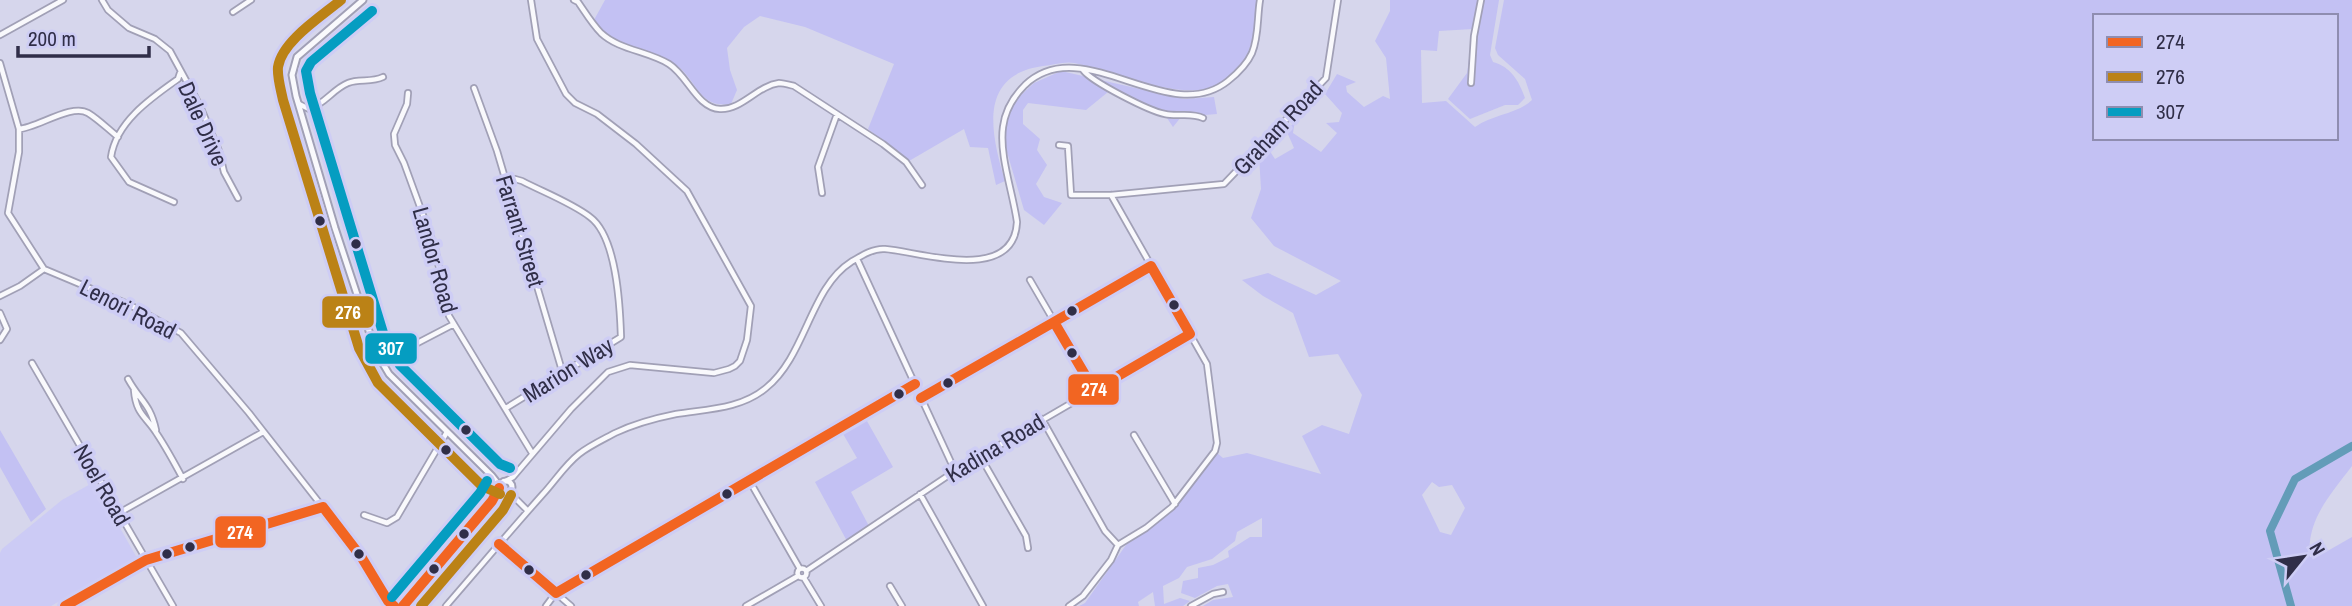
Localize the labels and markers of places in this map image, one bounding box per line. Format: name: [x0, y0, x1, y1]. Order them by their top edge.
unlabelled marker: [313, 214, 327, 228]
unlabelled marker: [349, 237, 363, 251]
unlabelled marker: [1167, 298, 1181, 312]
unlabelled marker: [1065, 304, 1079, 318]
unlabelled marker: [1065, 346, 1079, 360]
unlabelled marker: [941, 376, 955, 390]
unlabelled marker: [892, 387, 906, 401]
unlabelled marker: [459, 423, 473, 437]
unlabelled marker: [439, 443, 453, 457]
unlabelled marker: [720, 487, 734, 501]
unlabelled marker: [457, 527, 471, 541]
unlabelled marker: [183, 540, 197, 554]
unlabelled marker: [160, 547, 174, 561]
unlabelled marker: [352, 547, 366, 561]
unlabelled marker: [427, 562, 441, 576]
unlabelled marker: [522, 563, 536, 577]
unlabelled marker: [579, 568, 593, 582]

